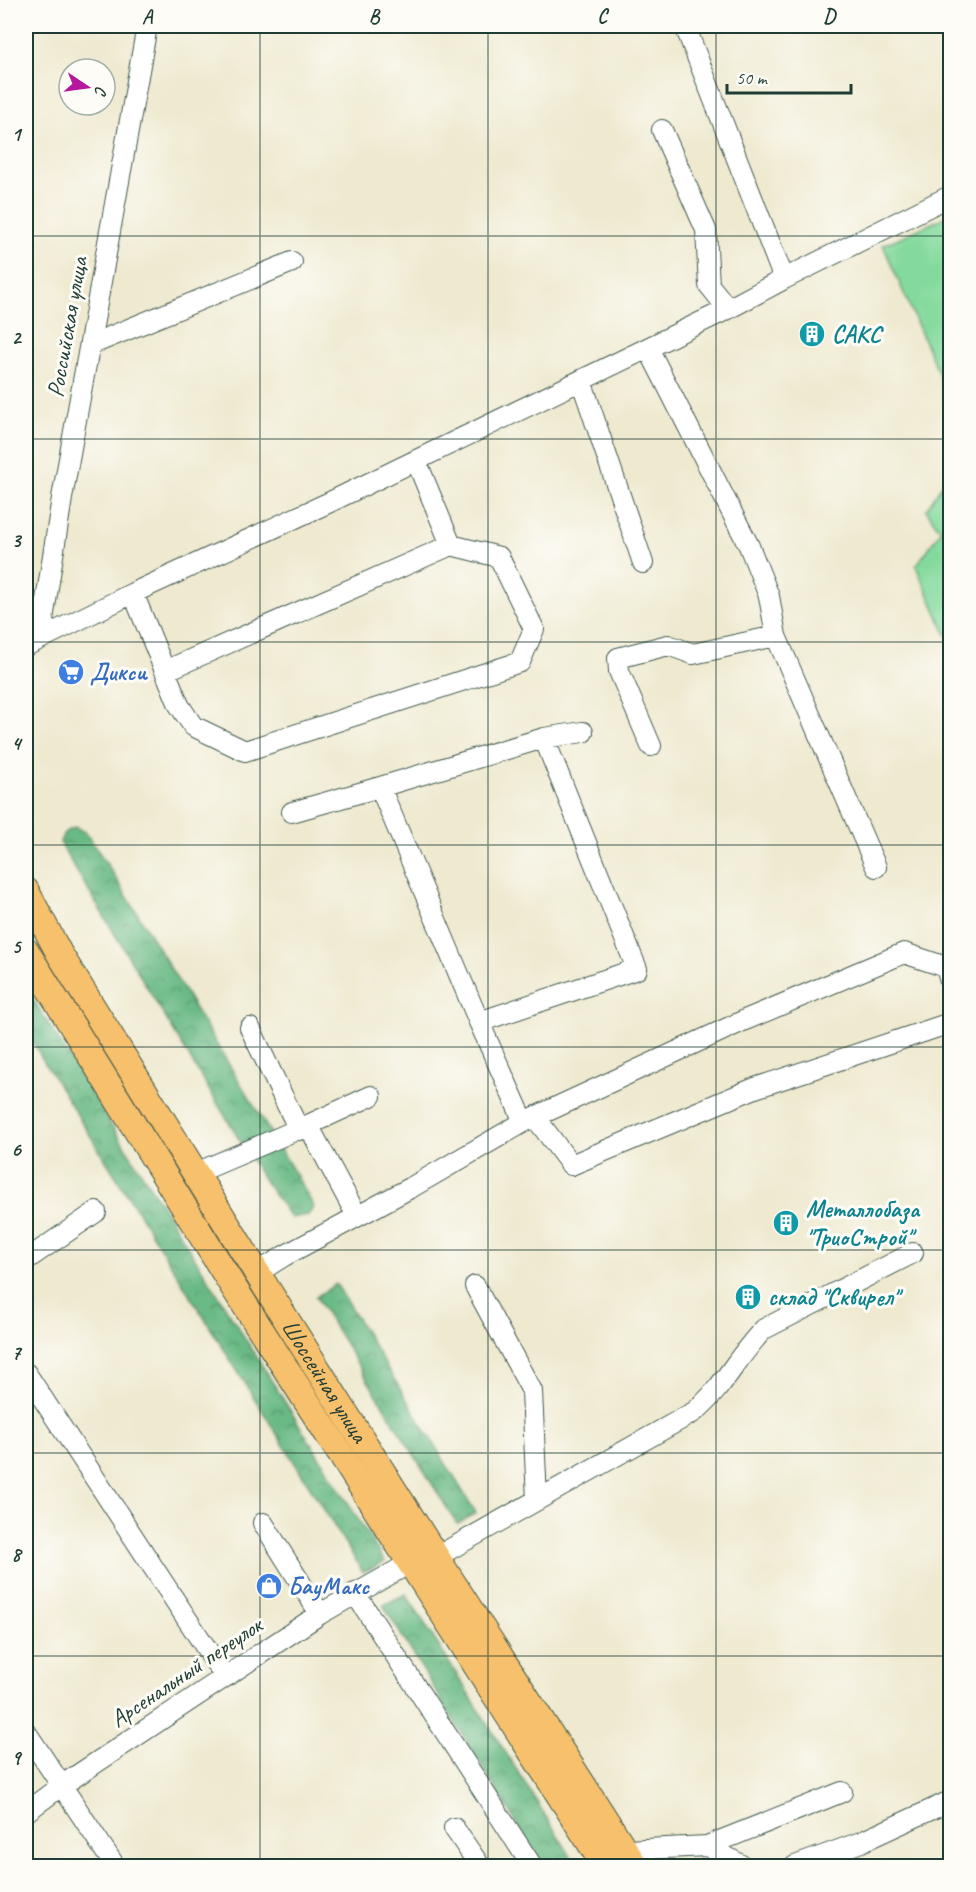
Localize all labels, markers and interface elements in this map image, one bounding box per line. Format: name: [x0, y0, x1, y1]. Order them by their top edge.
text: A: [142, 4, 154, 29]
text: B: [369, 4, 381, 29]
text: C: [597, 4, 609, 29]
text: D: [823, 4, 837, 29]
north arrow: [57, 57, 117, 117]
scale bar: [727, 57, 852, 95]
text: 50 m: [736, 67, 769, 89]
text: С: [90, 84, 111, 98]
text: 1: [12, 122, 23, 147]
street label: Российская улица: [40, 253, 94, 400]
building icon: САКС: [797, 319, 827, 349]
place label: САКС: [832, 319, 884, 349]
text: 2: [12, 325, 23, 350]
text: 3: [12, 528, 23, 553]
supermarket icon: Дикси: [56, 657, 86, 687]
place label: Дикси: [90, 657, 148, 687]
text: 4: [12, 731, 24, 756]
text: 5: [12, 934, 23, 959]
text: 6: [11, 1137, 22, 1162]
place label: Металлобаза "ТриоСтрой": [806, 1194, 921, 1252]
building icon: Металлобаза "ТриоСтрой": [771, 1208, 801, 1238]
building icon: склад "Сквирел": [733, 1282, 763, 1312]
place label: склад "Сквирел": [768, 1282, 904, 1312]
street label: Шоссейная улица: [275, 1314, 376, 1449]
text: 7: [12, 1340, 23, 1365]
text: 8: [12, 1542, 24, 1567]
shop icon: БауМакс: [254, 1571, 284, 1601]
place label: БауМакс: [288, 1571, 371, 1601]
street label: Арсенальный переулок: [104, 1609, 269, 1734]
text: 9: [12, 1745, 23, 1770]

